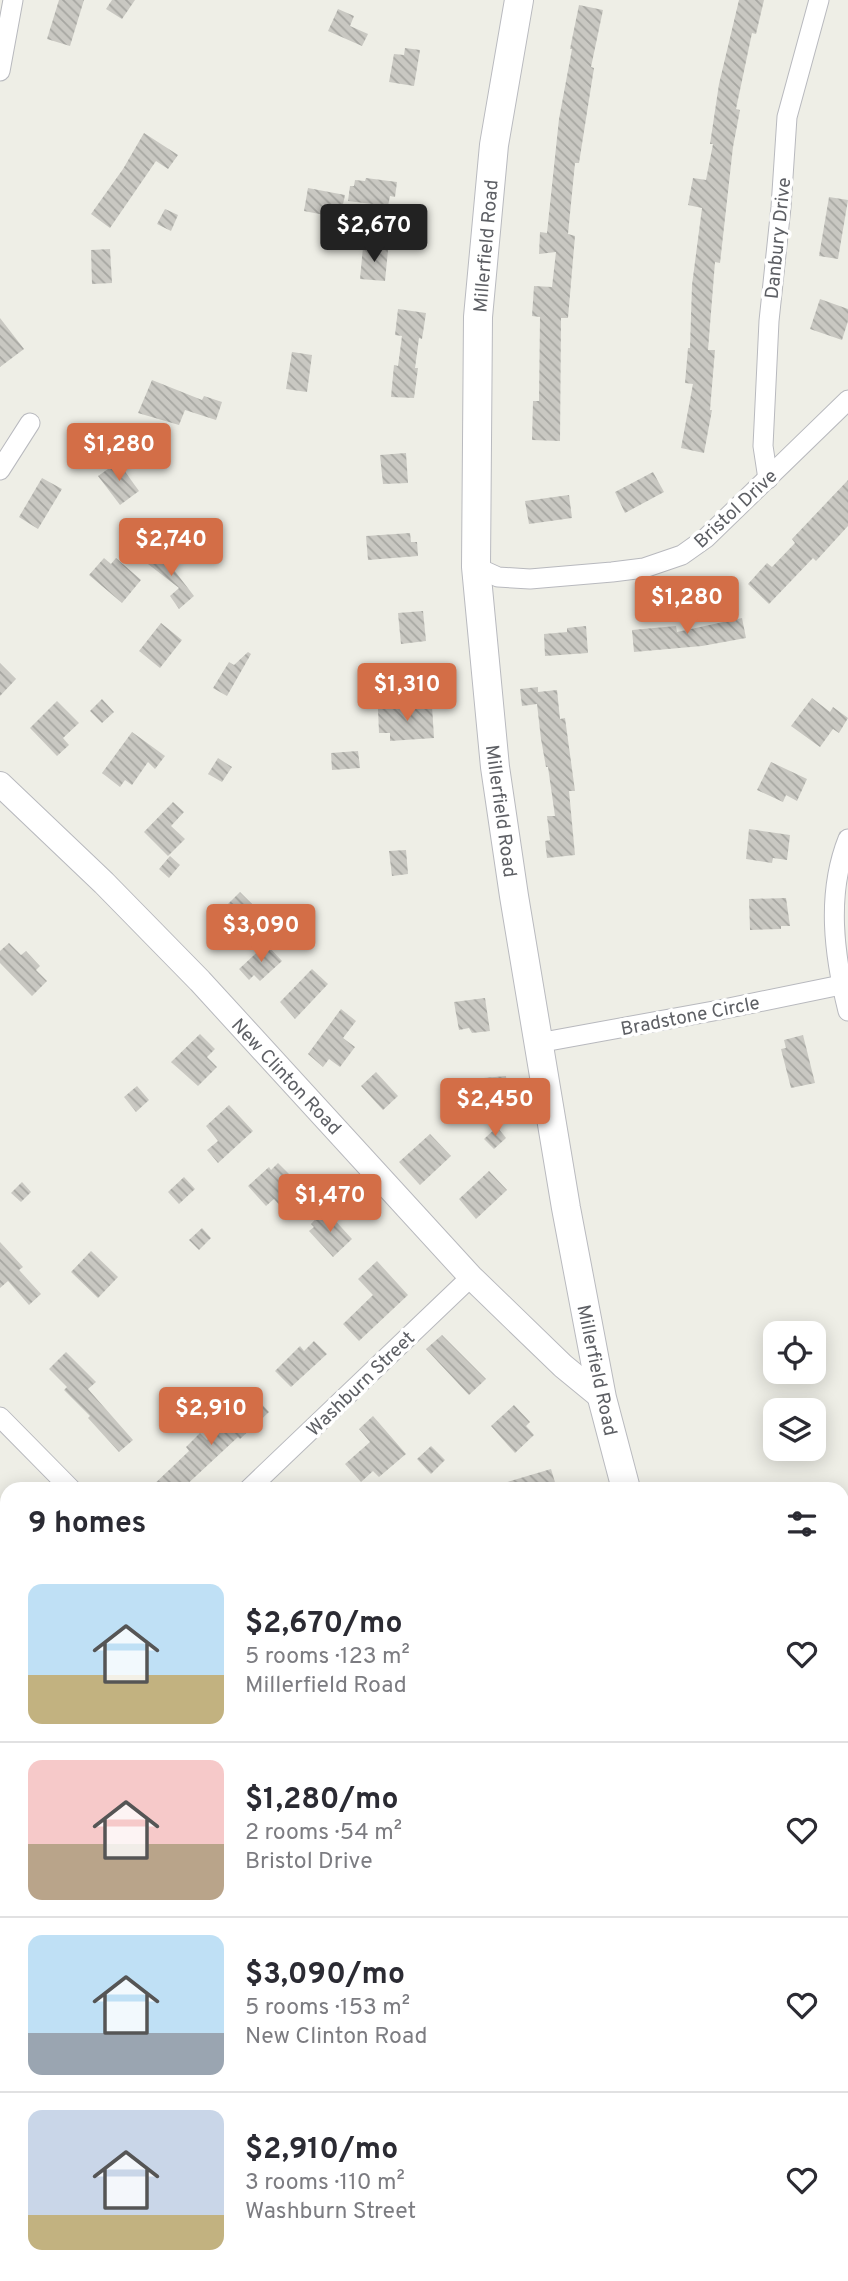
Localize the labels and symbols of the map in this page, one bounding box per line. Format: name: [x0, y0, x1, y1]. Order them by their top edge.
street label: Danbury Drive: [761, 176, 797, 300]
street label: Millerfield Road: [469, 179, 505, 314]
pin: $2,670: [317, 204, 431, 264]
pin: $1,280: [62, 424, 176, 483]
street label: Bristol Drive: [690, 465, 783, 554]
pin: $2,740: [114, 518, 228, 578]
pin: $1,280: [630, 576, 744, 636]
pin: $1,310: [350, 664, 464, 723]
street label: Millerfield Road: [479, 744, 521, 879]
pin: $3,090: [204, 904, 318, 964]
street label: Bradstone Circle: [619, 992, 762, 1042]
street label: New Clinton Road: [225, 1014, 346, 1141]
pin: $2,450: [438, 1078, 552, 1138]
pin: $1,470: [273, 1174, 387, 1234]
street label: Millerfield Road: [570, 1303, 622, 1438]
street label: Washburn Street: [302, 1327, 421, 1442]
pin: $2,910: [154, 1388, 268, 1447]

